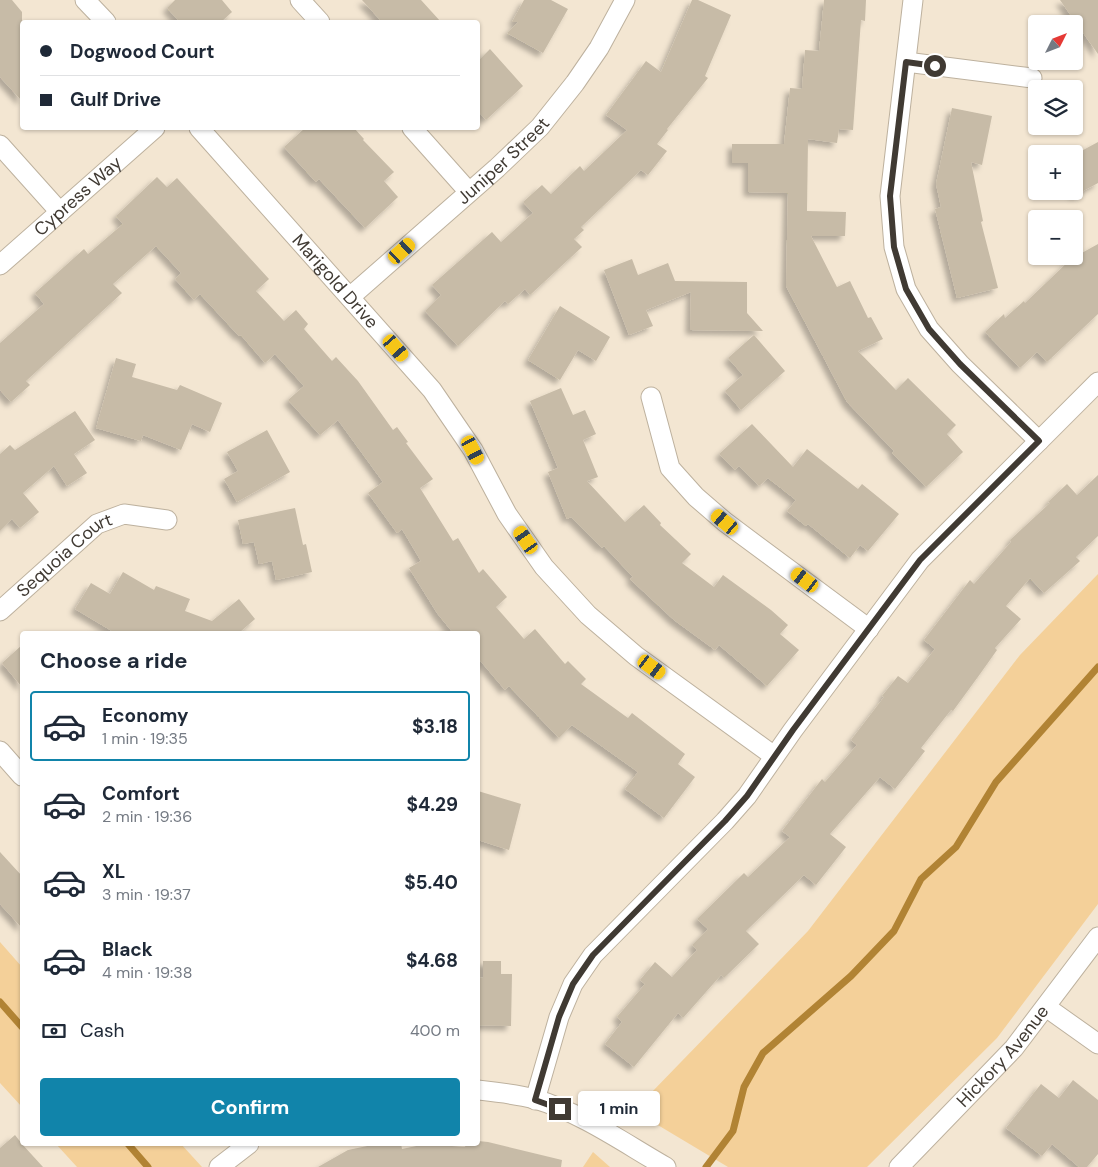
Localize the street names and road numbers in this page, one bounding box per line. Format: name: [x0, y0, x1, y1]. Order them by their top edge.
street label: Juniper Street: [452, 112, 555, 210]
street label: Cypress Way: [29, 151, 127, 241]
street label: Marigold Drive: [287, 229, 384, 334]
street label: Sequoia Court: [12, 507, 116, 602]
street label: Hickory Avenue: [951, 1000, 1054, 1112]

